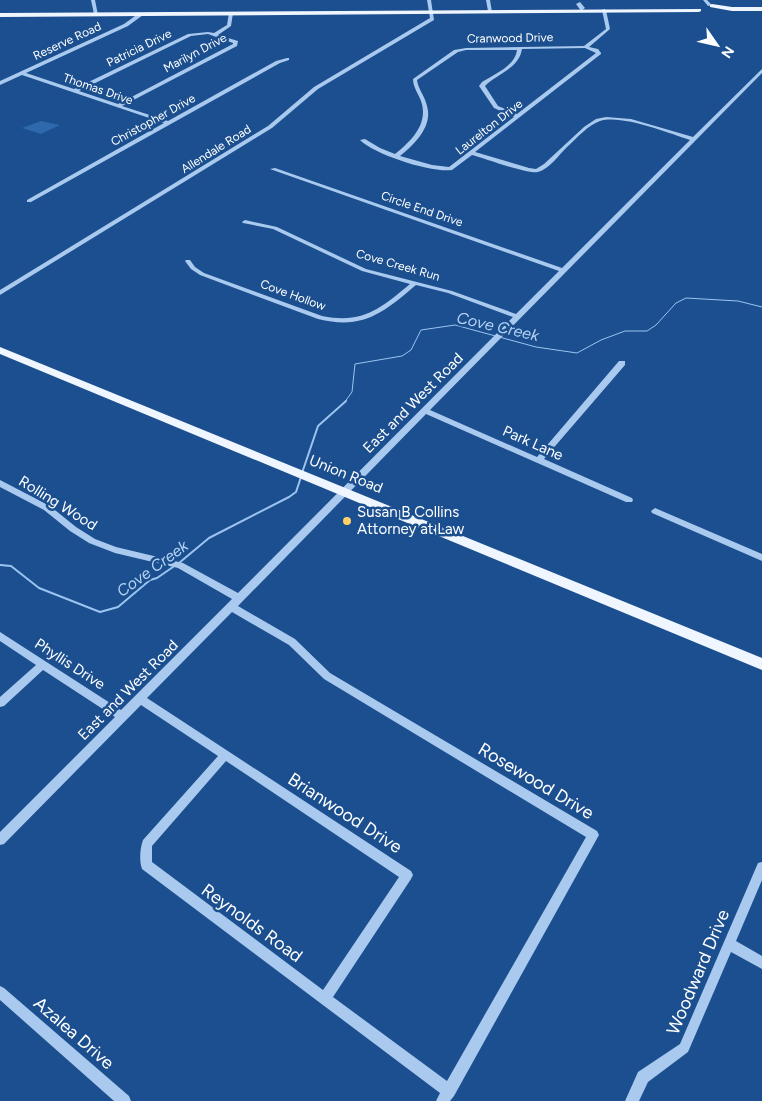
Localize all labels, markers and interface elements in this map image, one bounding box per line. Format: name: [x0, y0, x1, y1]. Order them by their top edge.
street label: Reserve Road: [31, 19, 103, 63]
north arrow: [692, 20, 742, 70]
street label: Patricia Drive: [104, 26, 174, 70]
street label: Marilyn Drive: [161, 30, 229, 75]
street label: Cranwood Drive: [467, 30, 554, 46]
text: N: [717, 43, 737, 61]
street label: Thomas Drive: [61, 71, 135, 108]
street label: Christopher Drive: [108, 91, 198, 149]
street label: Laurelton Drive: [453, 96, 526, 158]
street label: Allendale Road: [179, 122, 253, 176]
street label: Circle End Drive: [379, 188, 465, 230]
street label: Cove Creek Run: [354, 246, 442, 284]
street label: Cove Hollow: [258, 277, 328, 313]
water label: Cove Creek: [455, 308, 542, 345]
street label: East and West Road: [359, 349, 467, 457]
street label: Park Lane: [500, 422, 566, 464]
street label: Union Road: [307, 451, 385, 497]
street label: Rolling Wood: [15, 472, 101, 534]
place label: Susan B Collins Attorney at Law: [357, 503, 465, 538]
marker: Susan B Collins Attorney at Law: [341, 515, 353, 527]
water label: Cove Creek: [113, 535, 193, 601]
street label: Phyllis Drive: [31, 635, 109, 693]
street label: East and West Road: [74, 636, 182, 744]
street label: Rosewood Drive: [474, 738, 598, 824]
street label: Brianwood Drive: [284, 768, 406, 858]
street label: Reynolds Road: [197, 879, 307, 967]
street label: Woodward Drive: [662, 906, 734, 1038]
street label: Azalea Drive: [29, 992, 119, 1074]

